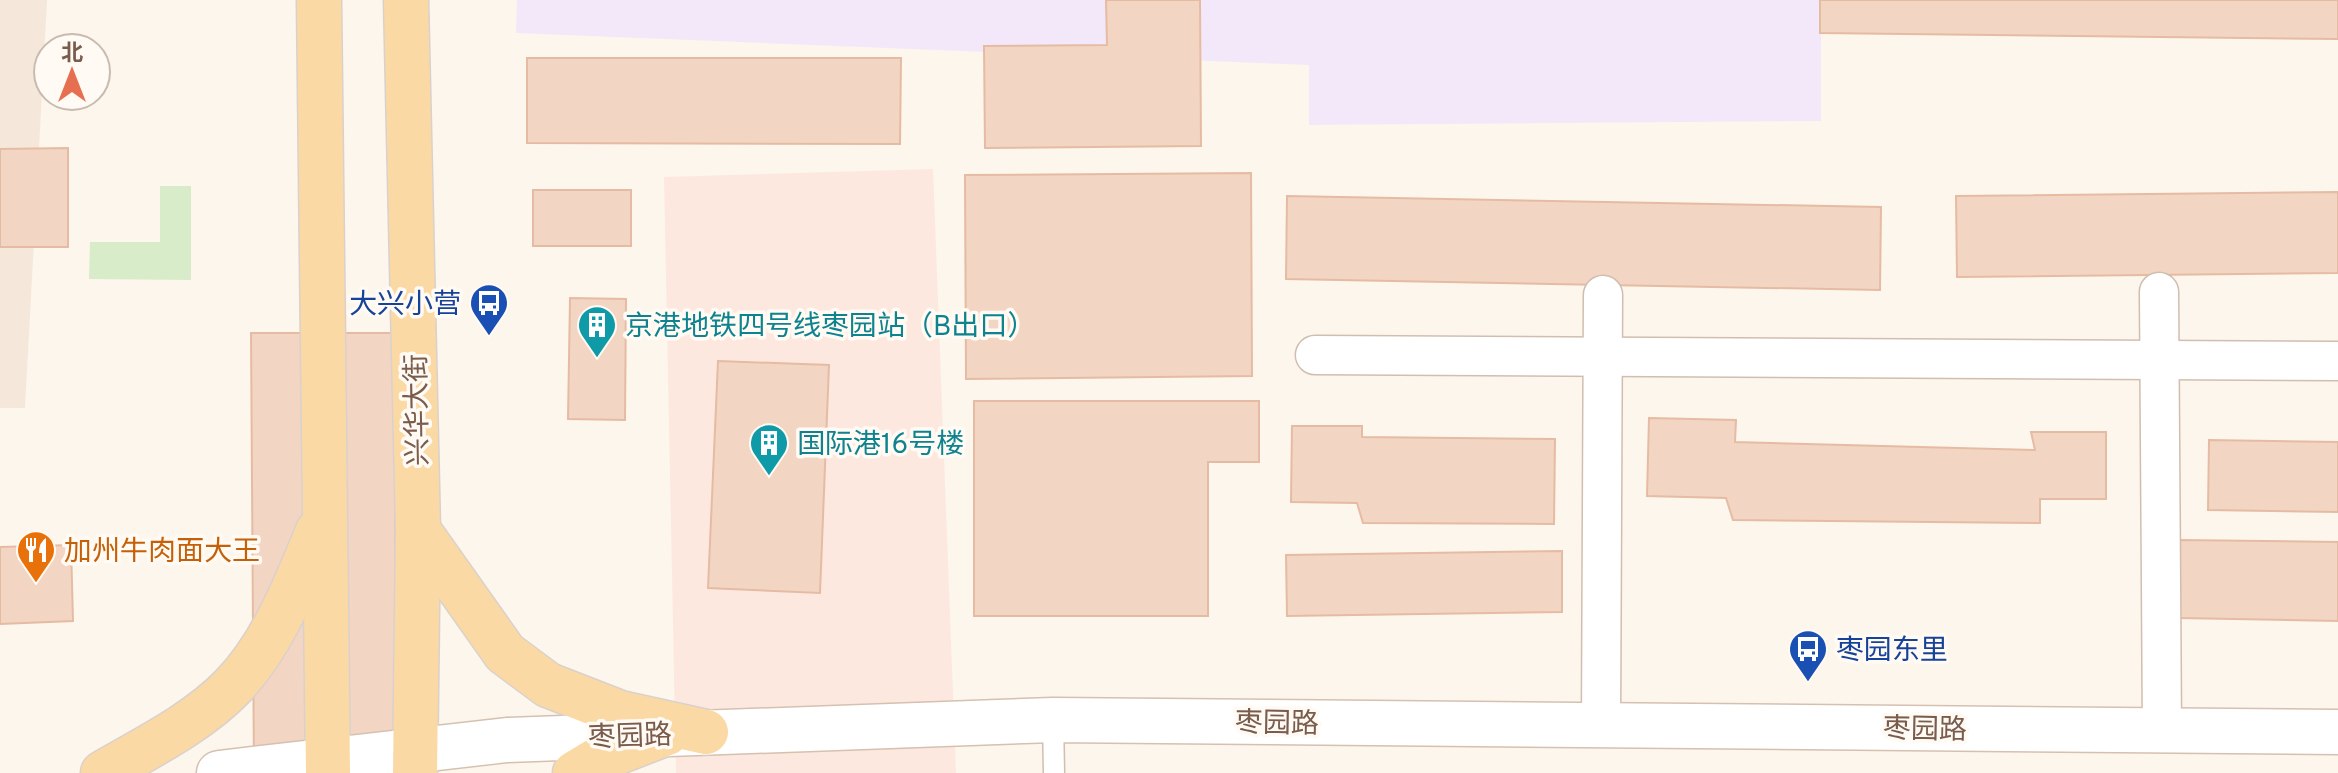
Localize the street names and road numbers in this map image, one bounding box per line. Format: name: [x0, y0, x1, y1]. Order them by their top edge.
street label: 兴华大街: [400, 354, 438, 466]
street label: 枣园路: [1235, 706, 1319, 744]
street label: 枣园路: [1883, 712, 1967, 750]
street label: 枣园路: [587, 719, 673, 757]

